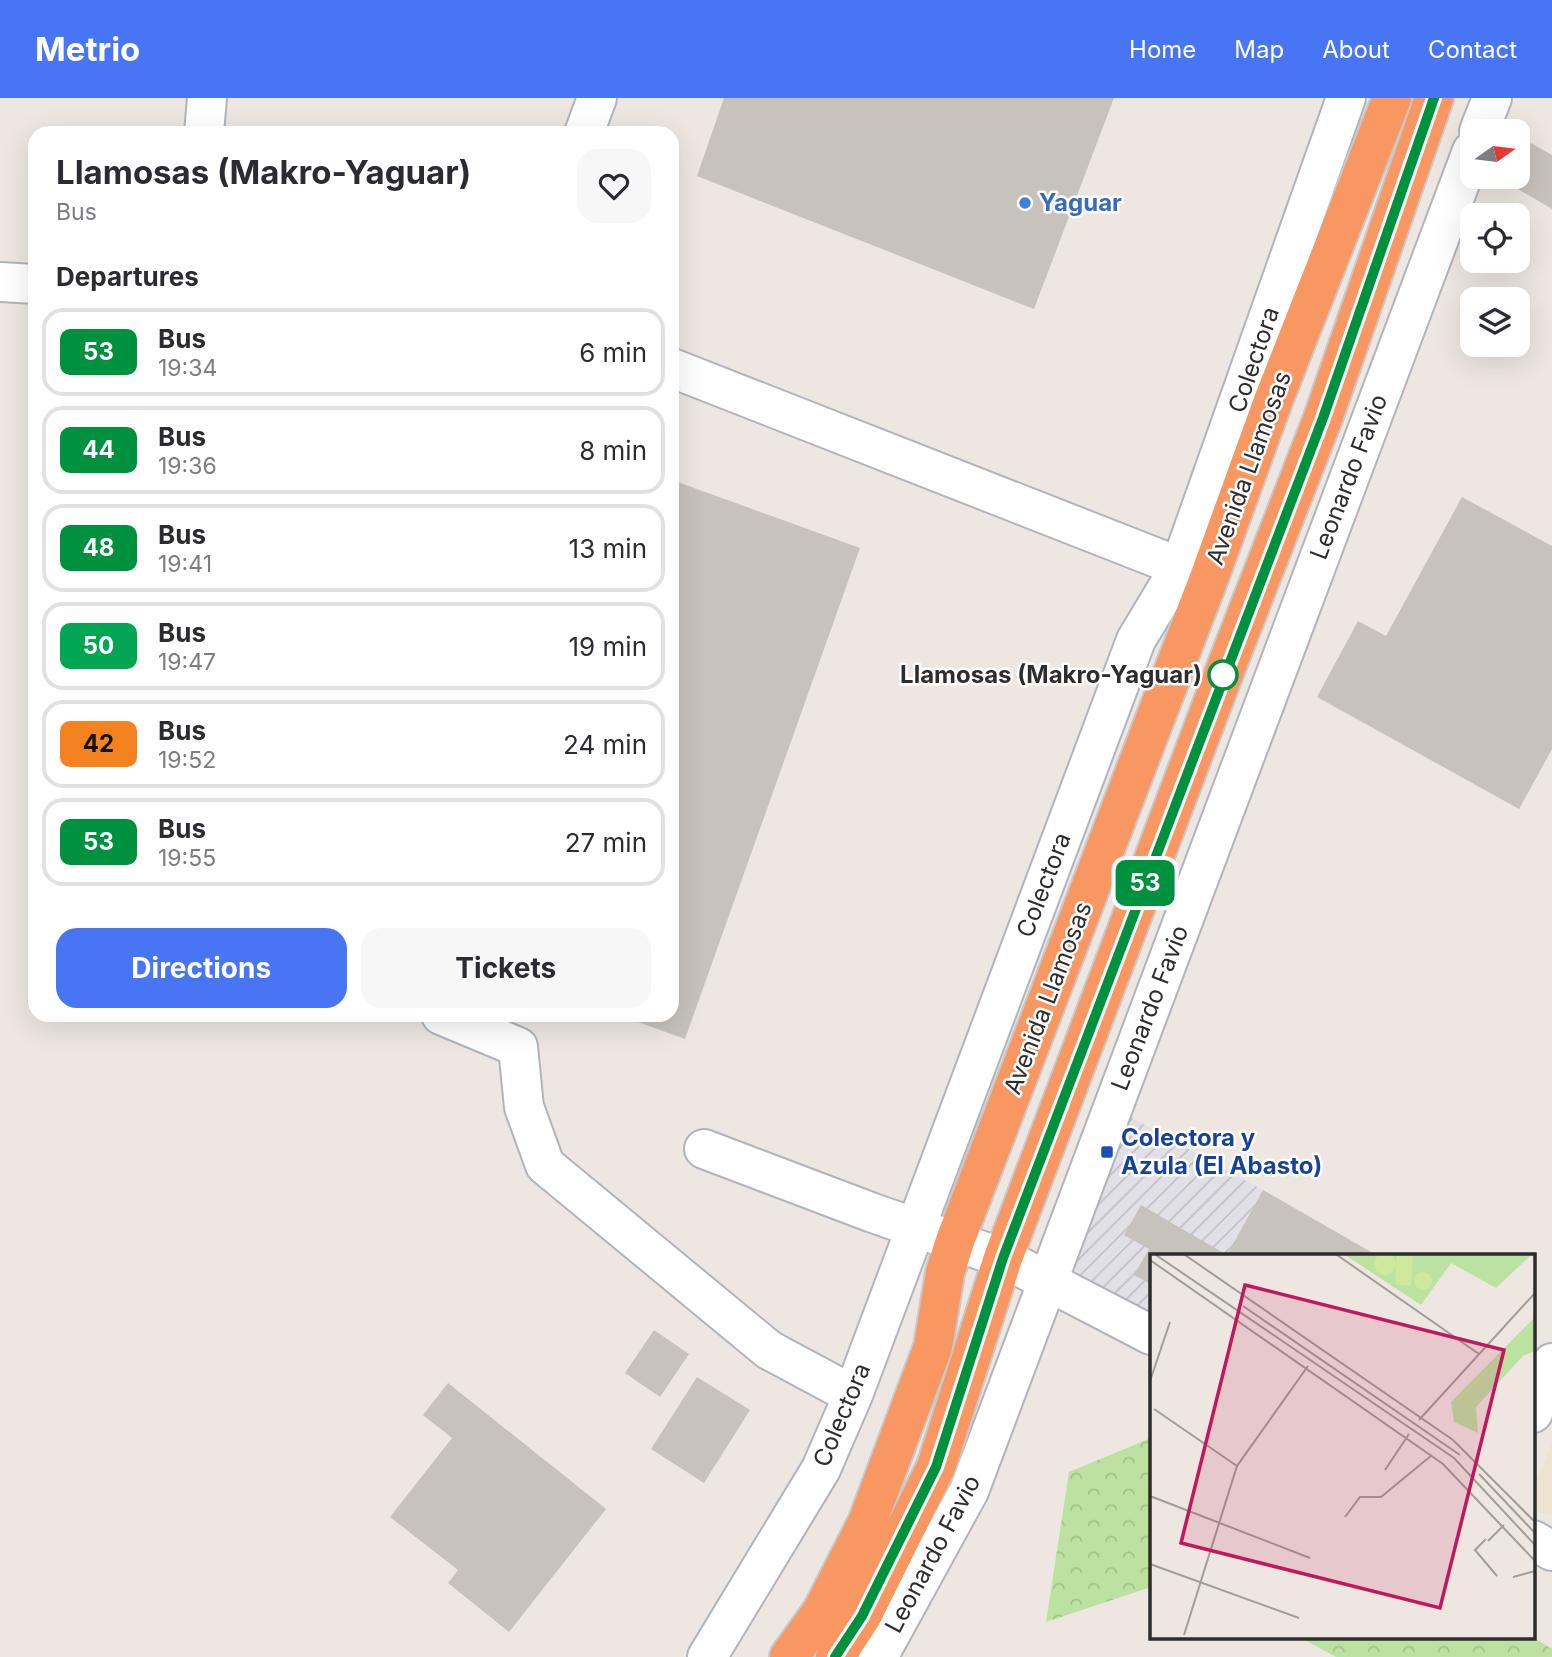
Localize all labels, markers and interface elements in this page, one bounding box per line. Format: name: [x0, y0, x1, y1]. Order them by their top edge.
text: Metrio: [35, 29, 140, 69]
text: Home: [1129, 35, 1196, 64]
text: Map: [1234, 35, 1284, 64]
text: About: [1322, 35, 1390, 64]
text: Contact: [1428, 35, 1517, 64]
north arrow: [1460, 119, 1530, 189]
map controls: [1460, 119, 1530, 357]
button: heart: [577, 149, 651, 223]
text: Llamosas (Makro-Yaguar): [56, 152, 471, 192]
place label: Yaguar: [1039, 188, 1122, 217]
marker: Yaguar: [1017, 195, 1033, 211]
text: Bus: [56, 198, 97, 226]
button: locate: [1460, 203, 1530, 273]
text: Departures: [56, 261, 199, 292]
button: layers: [1460, 287, 1530, 357]
street label: Colectora: [1222, 303, 1285, 417]
text: Bus: [158, 323, 206, 354]
text: 53: [83, 337, 114, 366]
text: 6 min: [579, 337, 647, 368]
text: 19:34: [158, 354, 217, 382]
street label: Avenida Llamosas: [1200, 367, 1297, 569]
street label: Leonardo Favio: [1304, 390, 1393, 563]
text: Bus: [158, 421, 206, 452]
text: 44: [82, 435, 115, 464]
text: 8 min: [579, 435, 647, 466]
text: 19:36: [158, 452, 217, 480]
text: Bus: [158, 519, 206, 550]
text: 48: [83, 533, 114, 562]
text: 13 min: [569, 533, 647, 564]
text: 19:41: [158, 550, 212, 578]
text: Bus: [158, 617, 206, 648]
text: 50: [83, 631, 114, 660]
text: 19 min: [569, 631, 647, 662]
text: 19:47: [158, 648, 216, 676]
place label: Llamosas (Makro-Yaguar): [900, 660, 1202, 689]
marker: Llamosas (Makro-Yaguar): [1208, 660, 1238, 690]
text: Bus: [158, 715, 206, 746]
text: 42: [83, 729, 114, 758]
text: 24 min: [563, 729, 647, 760]
text: 19:52: [158, 746, 216, 774]
text: Bus: [158, 813, 206, 844]
text: 53: [83, 827, 114, 856]
text: 27 min: [565, 827, 647, 858]
street label: Colectora: [1010, 828, 1077, 941]
text: 19:55: [158, 844, 216, 872]
line badge: 53: [1114, 860, 1176, 906]
text: 53: [1130, 868, 1160, 897]
street label: Avenida Llamosas: [997, 897, 1098, 1098]
street label: Leonardo Favio: [1105, 921, 1194, 1094]
button: Directions: [56, 928, 347, 1008]
button: Tickets: [361, 928, 651, 1008]
place label: Colectora y Azula (El Abasto): [1121, 1123, 1322, 1180]
marker: Colectora y Azula (El Abasto): [1099, 1144, 1115, 1160]
inset map: [1150, 1254, 1534, 1640]
street label: Colectora: [807, 1359, 876, 1471]
street label: Leonardo Favio: [879, 1470, 986, 1638]

